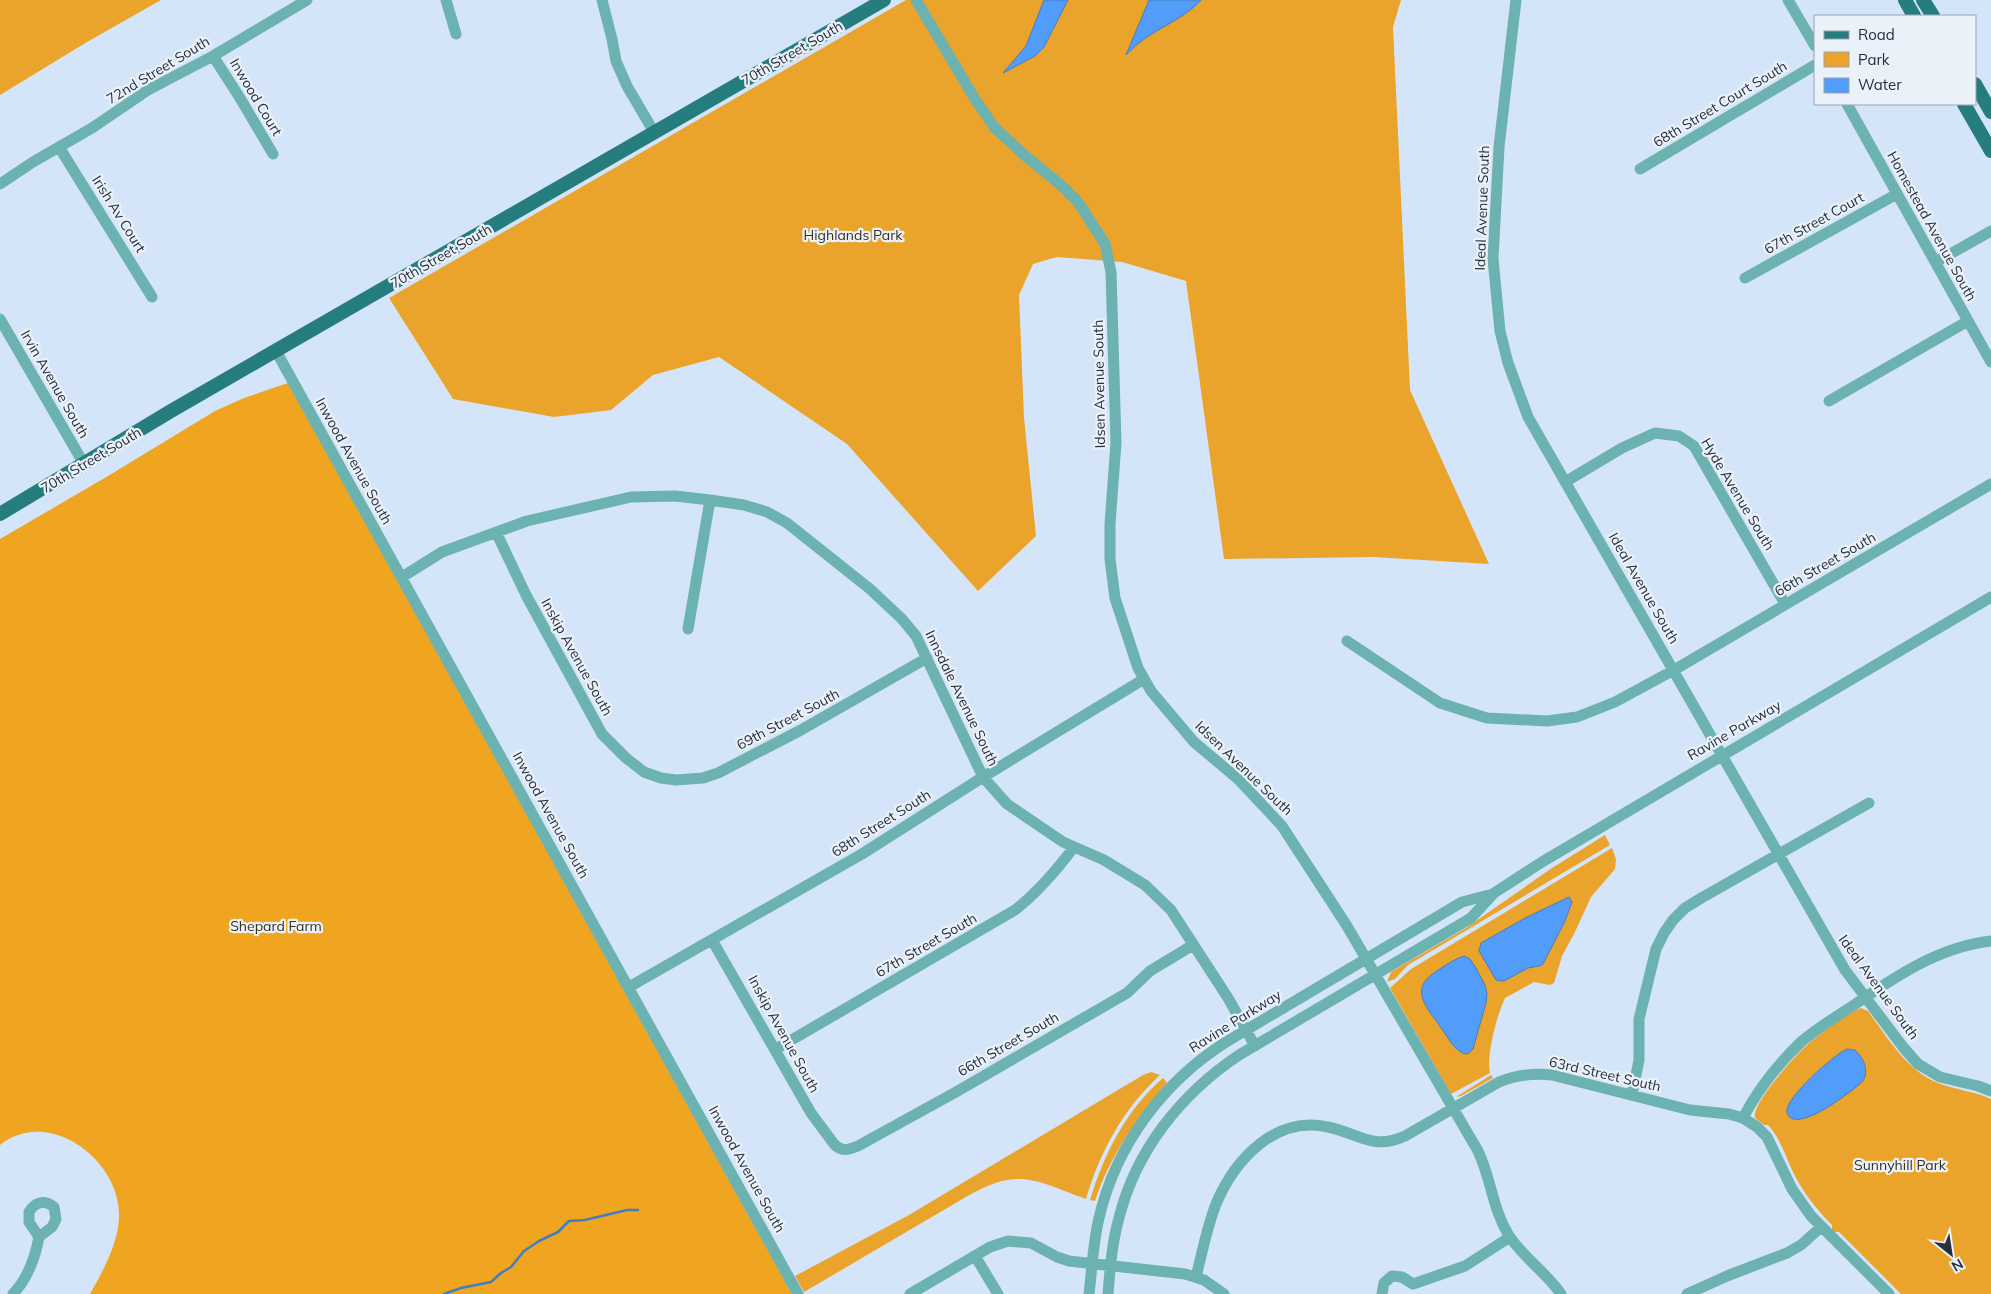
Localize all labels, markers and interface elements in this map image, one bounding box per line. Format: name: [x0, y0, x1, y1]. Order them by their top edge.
legend: [1814, 15, 1976, 105]
street label: 70th Street South: [738, 17, 846, 89]
text: Road: [1858, 25, 1895, 44]
street label: 72nd Street South: [103, 32, 213, 108]
text: Park: [1858, 50, 1890, 69]
street label: Inwood Court: [226, 55, 286, 139]
street label: 68th Street Court South: [1650, 57, 1790, 151]
text: Water: [1858, 75, 1902, 94]
street label: Ideal Avenue South: [1471, 145, 1493, 271]
street label: Homestead Avenue South: [1883, 148, 1981, 304]
street label: Irish Av Court: [88, 172, 150, 256]
street label: 67th Street Court: [1761, 188, 1867, 258]
street label: 70th Street South: [387, 220, 495, 292]
park label: Highlands Park: [803, 226, 903, 244]
street label: Idsen Avenue South: [1089, 319, 1109, 449]
street label: Irvin Avenue South: [17, 327, 93, 441]
street label: Inwood Avenue South: [312, 394, 396, 528]
street label: 70th Street South: [38, 423, 144, 497]
street label: Hyde Avenue South: [1697, 434, 1779, 554]
street label: 66th Street South: [1771, 528, 1879, 600]
street label: Ideal Avenue South: [1605, 529, 1683, 647]
street label: Inskip Avenue South: [537, 595, 617, 719]
street label: Innsdale Avenue South: [921, 627, 1003, 769]
street label: 69th Street South: [734, 684, 842, 754]
street label: Ravine Parkway: [1684, 696, 1785, 764]
street label: Idsen Avenue South: [1191, 717, 1297, 819]
street label: Inwood Avenue South: [509, 748, 593, 882]
street label: 68th Street South: [828, 785, 934, 861]
street label: 67th Street South: [872, 909, 980, 981]
park label: Shepard Farm: [230, 917, 322, 935]
street label: Ideal Avenue South: [1835, 931, 1923, 1043]
street label: Inskip Avenue South: [744, 972, 824, 1096]
street label: Ravine Parkway: [1186, 985, 1285, 1057]
street label: 66th Street South: [954, 1008, 1062, 1080]
street label: 63rd Street South: [1547, 1052, 1663, 1096]
street label: Inwood Avenue South: [705, 1102, 789, 1236]
park label: Sunnyhill Park: [1854, 1156, 1947, 1174]
north arrow: [1926, 1229, 1976, 1279]
text: N: [1948, 1255, 1967, 1276]

